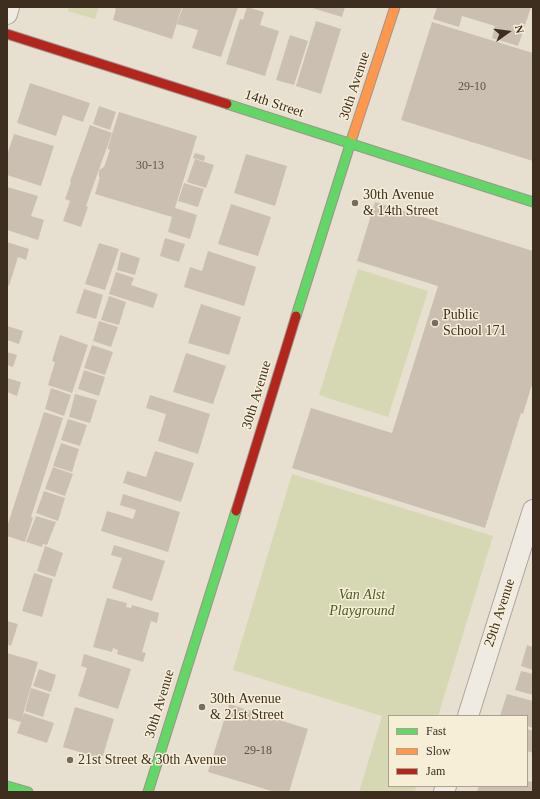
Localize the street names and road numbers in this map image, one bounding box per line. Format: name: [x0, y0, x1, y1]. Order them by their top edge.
street label: 30th Avenue: [336, 50, 374, 122]
street label: 14th Street: [242, 87, 306, 121]
street label: 30th Avenue: [239, 359, 275, 431]
street label: 29th Avenue: [481, 577, 519, 649]
street label: 30th Avenue: [142, 668, 178, 740]

